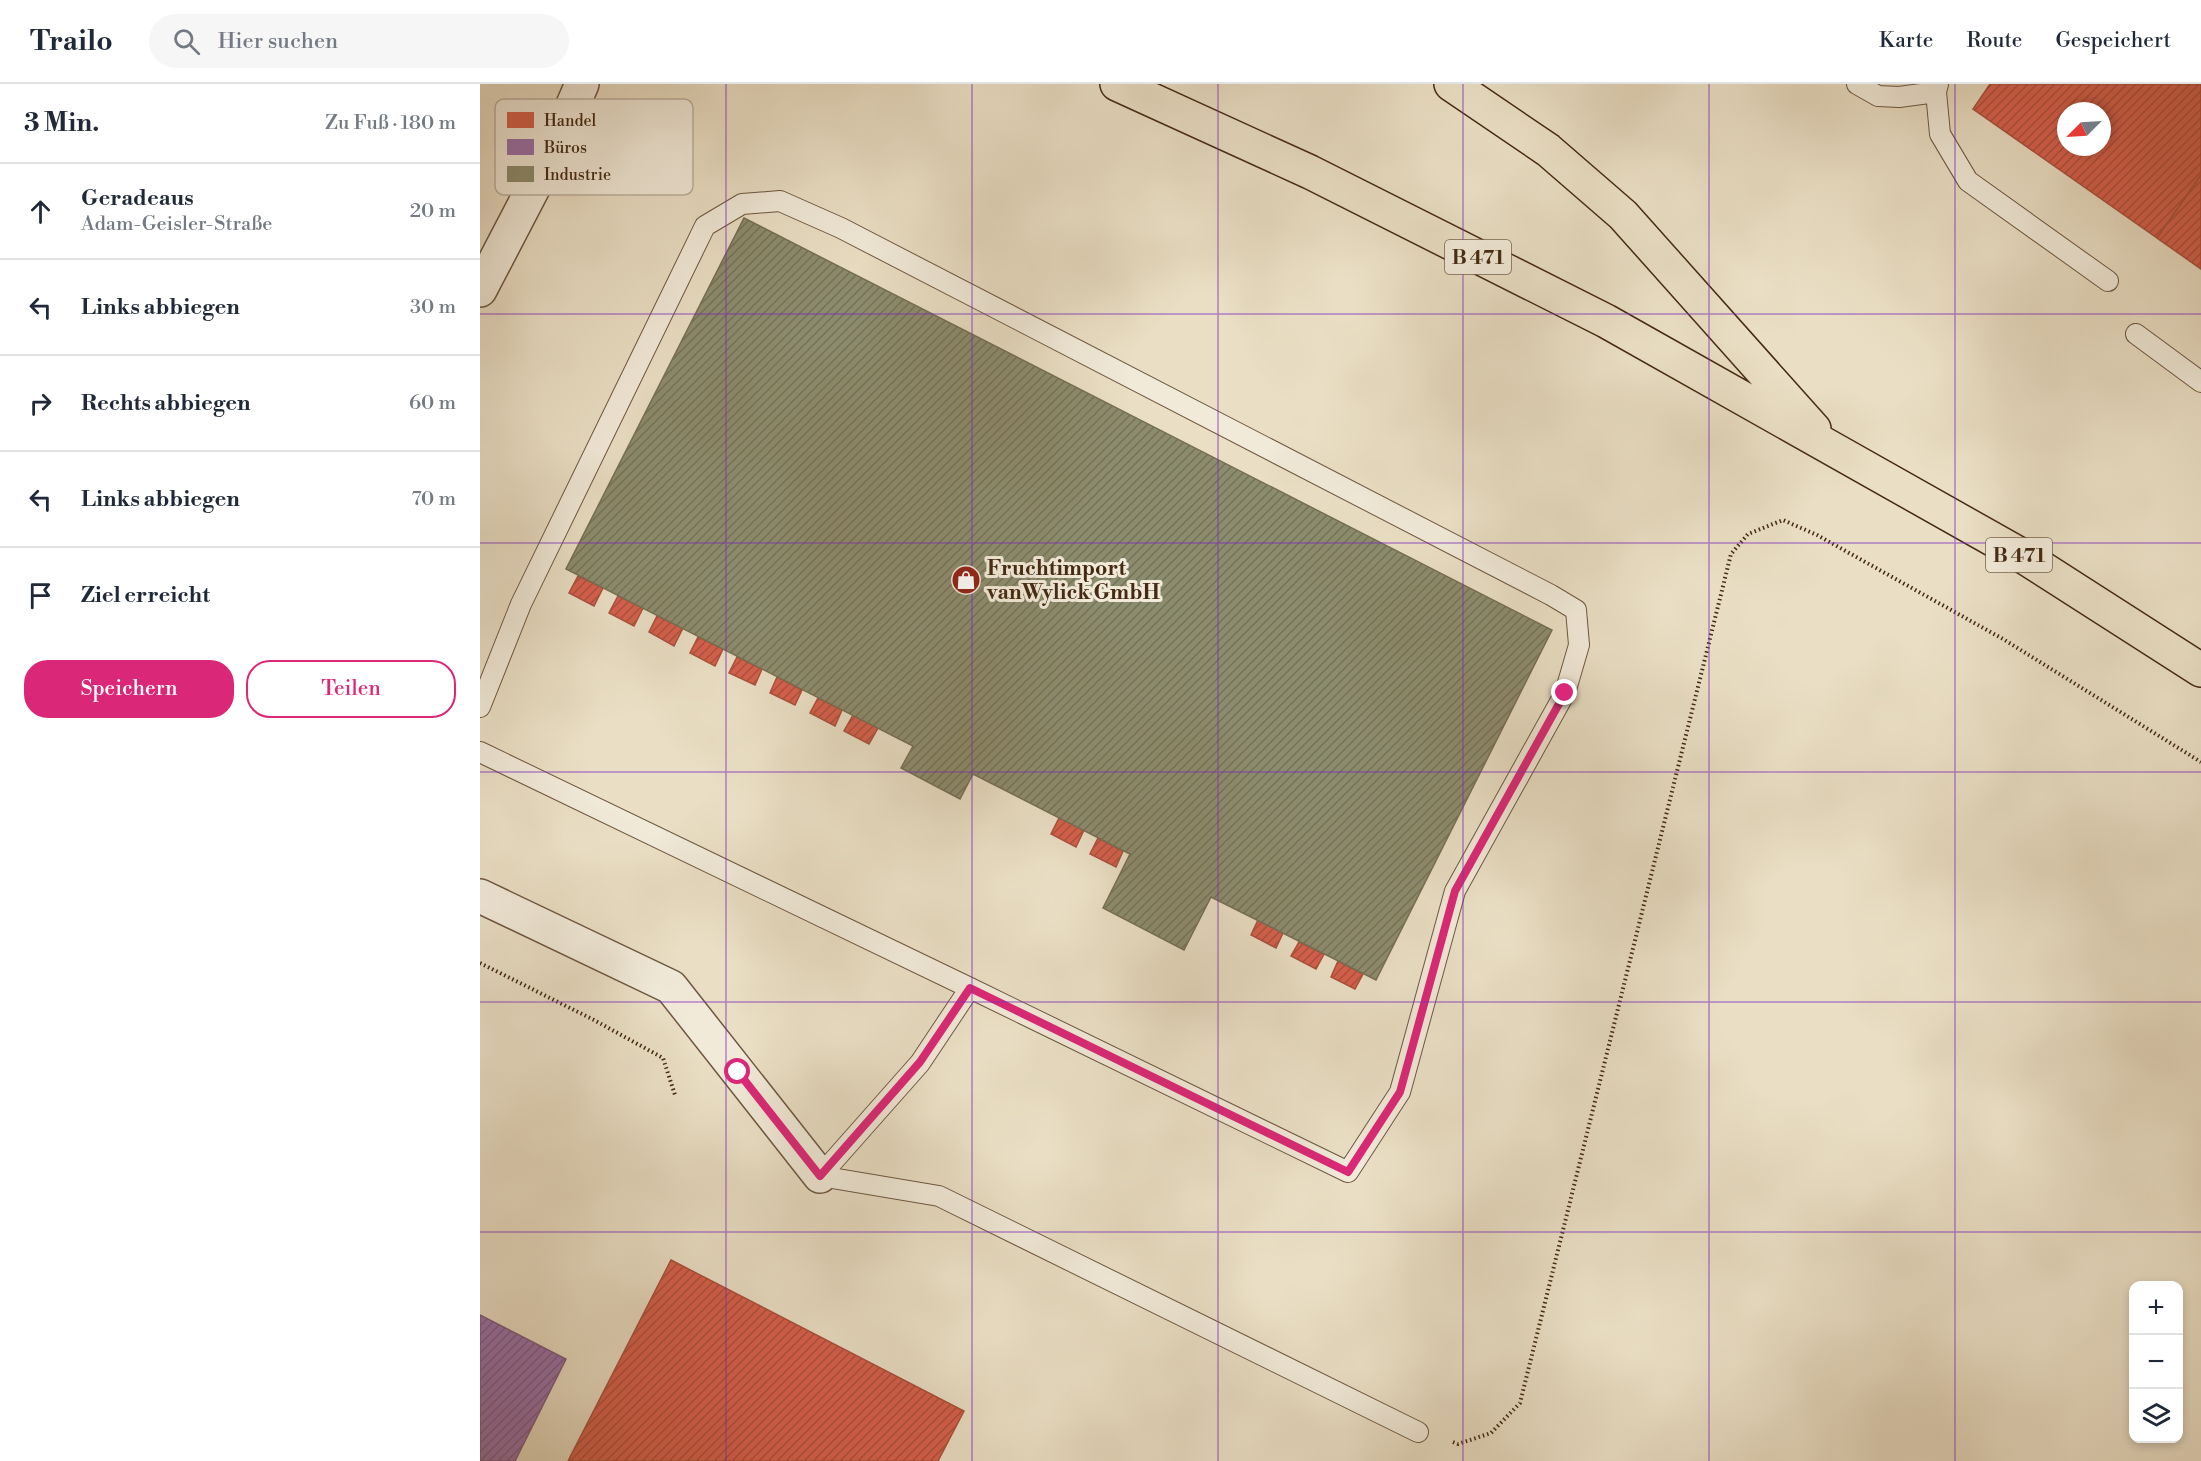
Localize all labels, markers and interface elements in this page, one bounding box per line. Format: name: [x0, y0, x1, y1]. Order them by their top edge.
search box: [149, 14, 569, 68]
text: Trailo: [30, 24, 113, 59]
icon: search: [170, 25, 203, 58]
text: Hier suchen: [218, 28, 338, 55]
text: Karte: [1879, 28, 1933, 54]
text: Route: [1966, 28, 2022, 54]
text: Gespeichert: [2055, 28, 2171, 54]
legend: [495, 99, 693, 195]
north arrow: [2057, 102, 2111, 156]
text: 3 Min.: [24, 107, 99, 139]
text: Zu Fuß · 180 m: [325, 111, 456, 136]
text: Handel: [544, 111, 597, 131]
text: Büros: [543, 138, 587, 158]
text: Industrie: [544, 165, 611, 185]
text: Geradeaus: [81, 185, 194, 212]
icon: ahead: [24, 195, 57, 228]
text: 20 m: [410, 199, 456, 224]
text: Adam-Geisler-Straße: [81, 212, 272, 237]
road number: B 471: [1445, 240, 1511, 274]
icon: left: [24, 291, 57, 324]
text: Links abbiegen: [81, 294, 240, 321]
text: 30 m: [410, 295, 456, 320]
icon: right: [24, 387, 57, 420]
text: Rechts abbiegen: [81, 390, 251, 417]
text: 60 m: [409, 391, 456, 416]
icon: left: [24, 483, 57, 516]
text: Links abbiegen: [81, 486, 240, 513]
text: 70 m: [412, 487, 456, 512]
road number: B 471: [1986, 538, 2052, 572]
place label: Fruchtimport vanWylick GmbH: [986, 556, 1160, 606]
shop icon: Fruchtimport vanWylick GmbH: [950, 564, 982, 596]
icon: arrive: [24, 579, 57, 612]
text: Ziel erreicht: [81, 582, 210, 609]
button: Speichern: [24, 660, 234, 718]
button: Teilen: [246, 660, 456, 718]
route end: [1551, 679, 1577, 705]
route start: [724, 1058, 750, 1084]
map controls: [2129, 1281, 2183, 1443]
button: +: [2129, 1281, 2183, 1335]
button: −: [2129, 1335, 2183, 1389]
button: layers: [2129, 1389, 2183, 1443]

